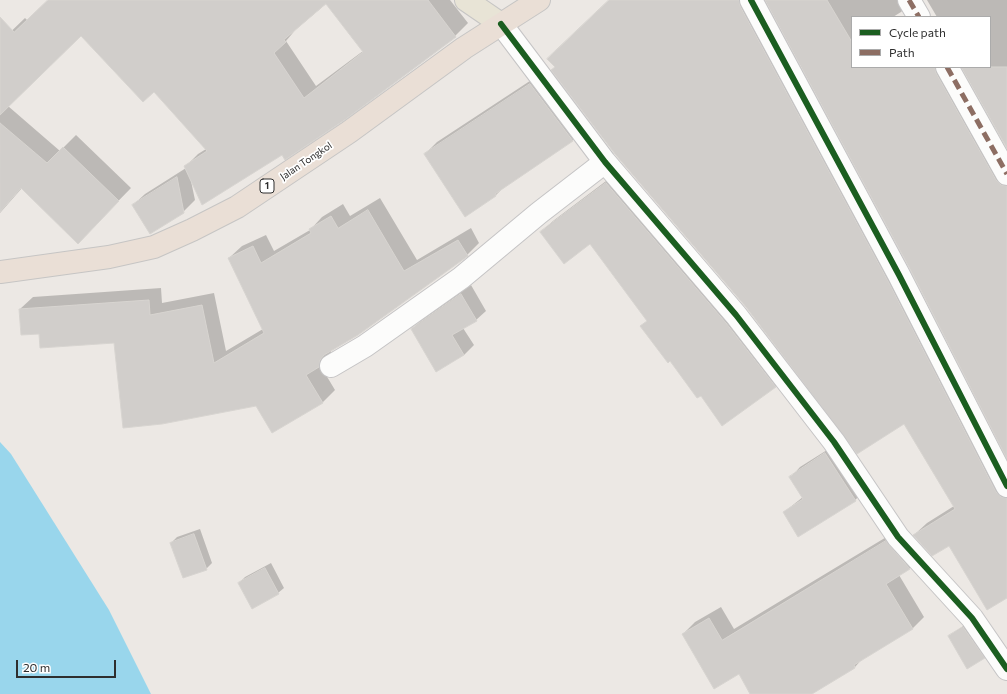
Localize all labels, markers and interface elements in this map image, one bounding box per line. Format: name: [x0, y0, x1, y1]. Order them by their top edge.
legend: [851, 16, 991, 68]
text: Cycle path: [889, 25, 946, 39]
text: Path: [889, 45, 915, 59]
street label: Jalan Tongkol: [278, 139, 334, 183]
road number: 1: [260, 179, 274, 193]
scale bar: [18, 652, 118, 678]
text: 20 m: [23, 660, 50, 674]

